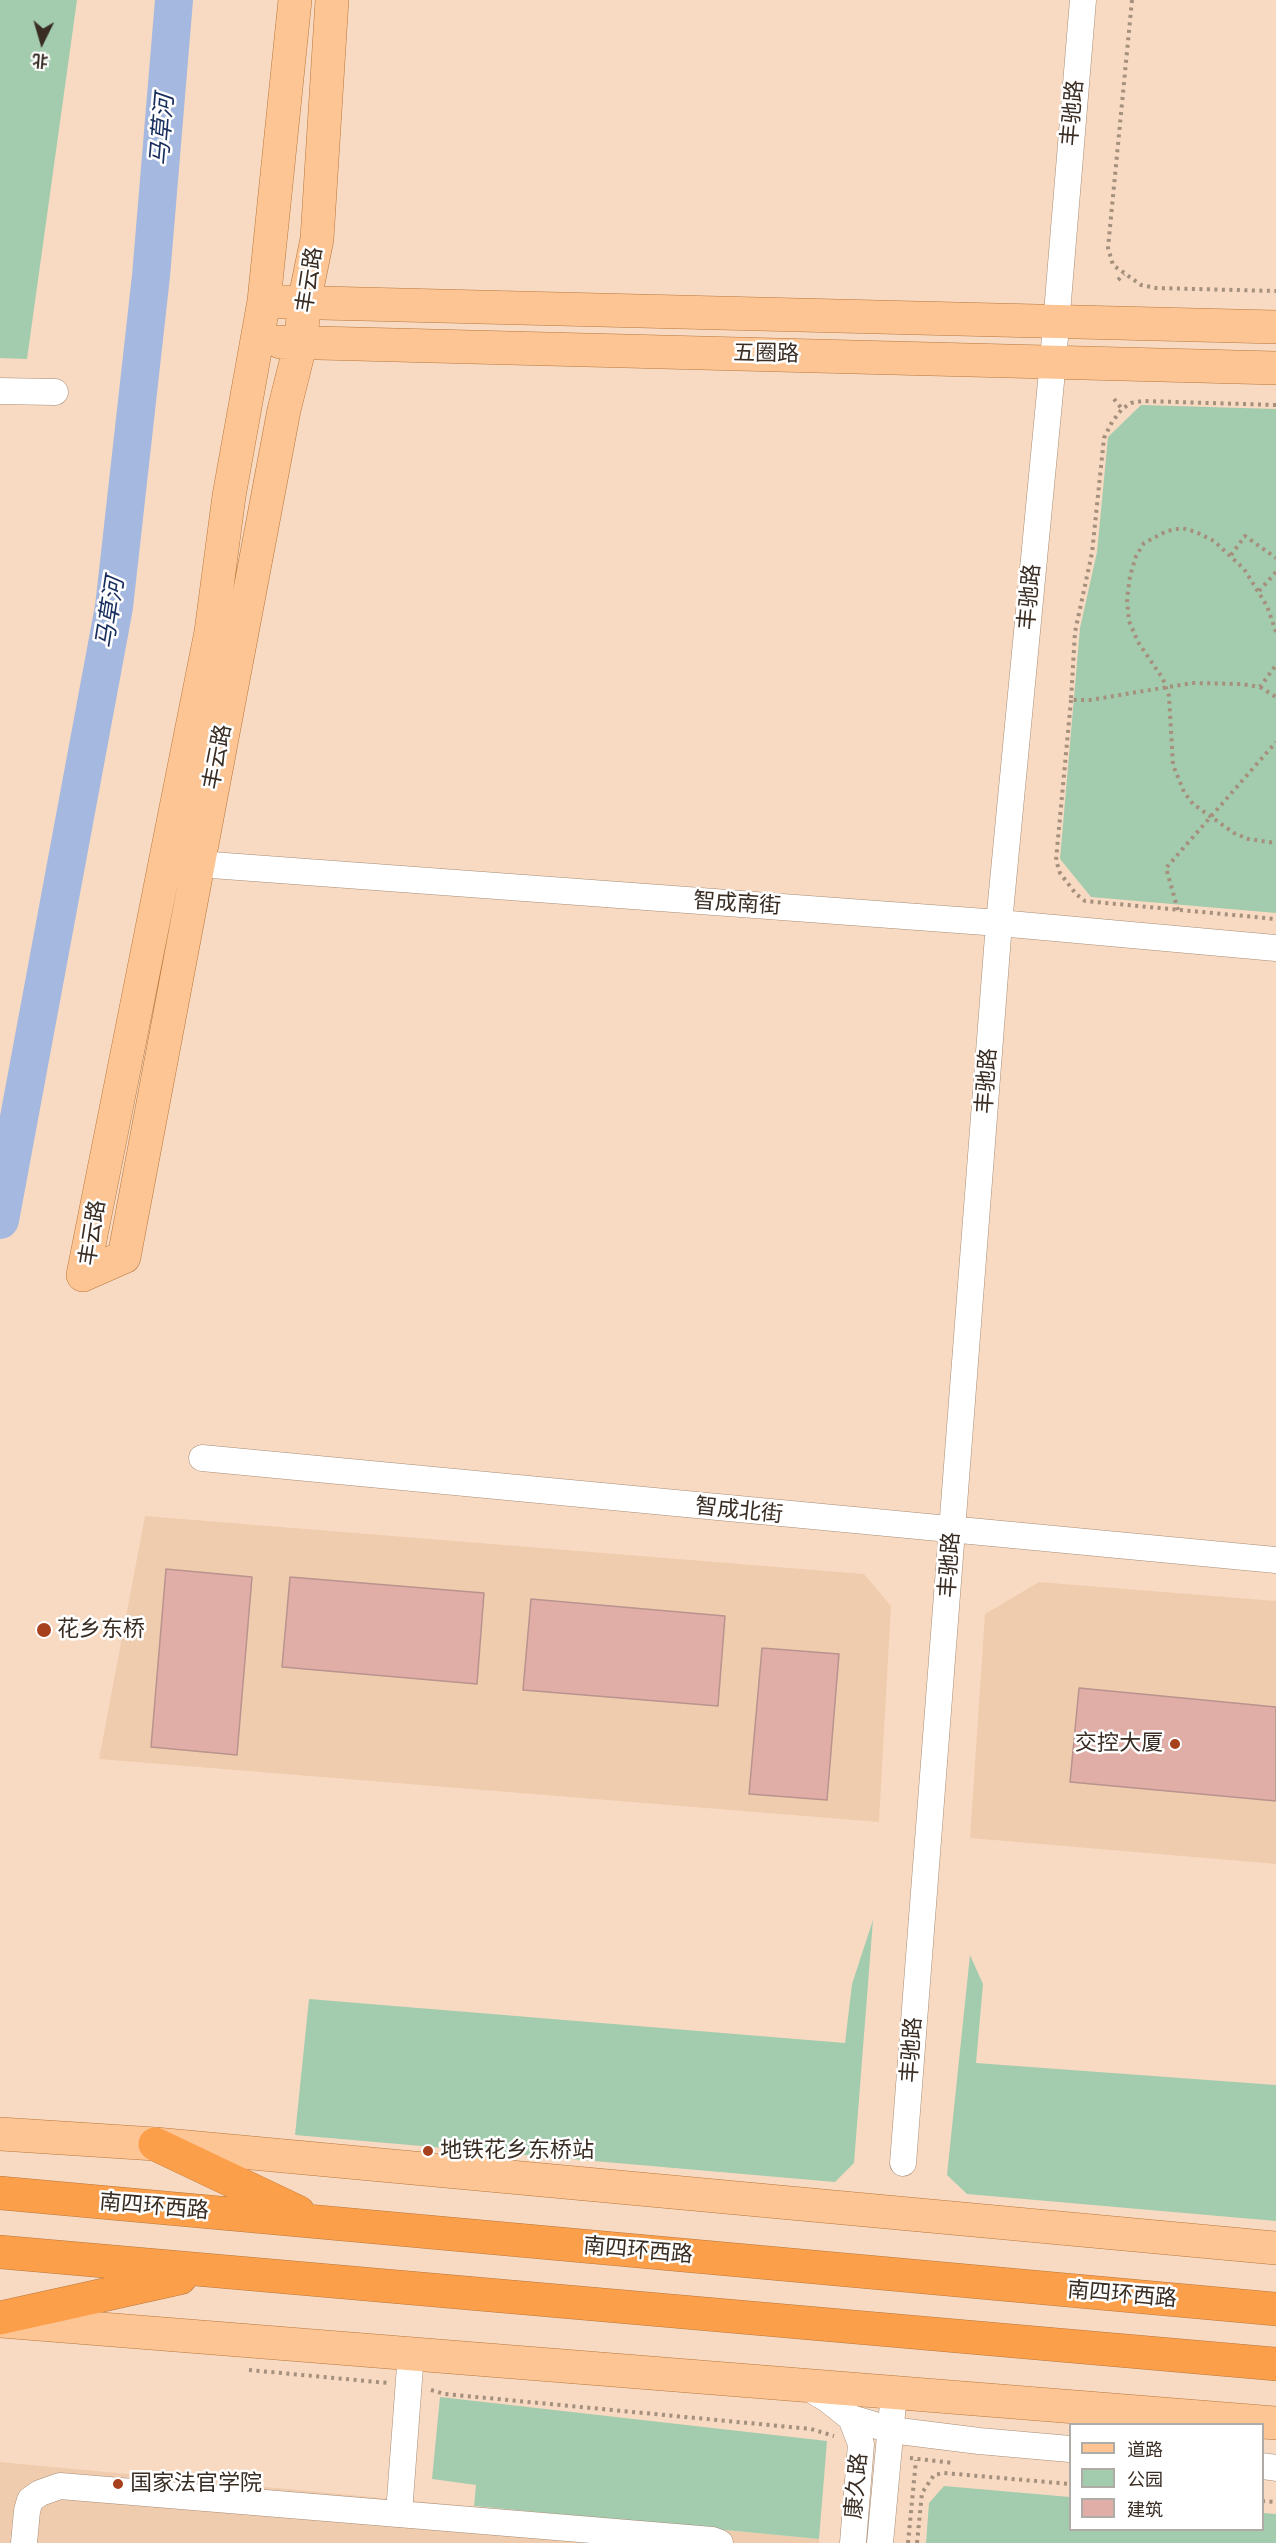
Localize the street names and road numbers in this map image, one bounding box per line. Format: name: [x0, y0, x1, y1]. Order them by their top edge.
street label: 丰驰路: [1057, 79, 1089, 147]
street label: 丰云路: [292, 245, 328, 315]
street label: 五圈路: [733, 340, 799, 368]
street label: 丰驰路: [1014, 563, 1046, 631]
street label: 丰云路: [199, 722, 237, 792]
street label: 智成南街: [692, 888, 782, 920]
street label: 丰驰路: [972, 1047, 1002, 1115]
street label: 丰云路: [75, 1198, 111, 1268]
street label: 智成北街: [694, 1493, 784, 1529]
street label: 丰驰路: [935, 1531, 965, 1599]
street label: 丰驰路: [897, 2016, 927, 2084]
street label: 南四环西路: [98, 2189, 210, 2225]
street label: 南四环西路: [582, 2233, 694, 2269]
street label: 南四环西路: [1066, 2277, 1178, 2313]
street label: 康久路: [841, 2452, 873, 2520]

